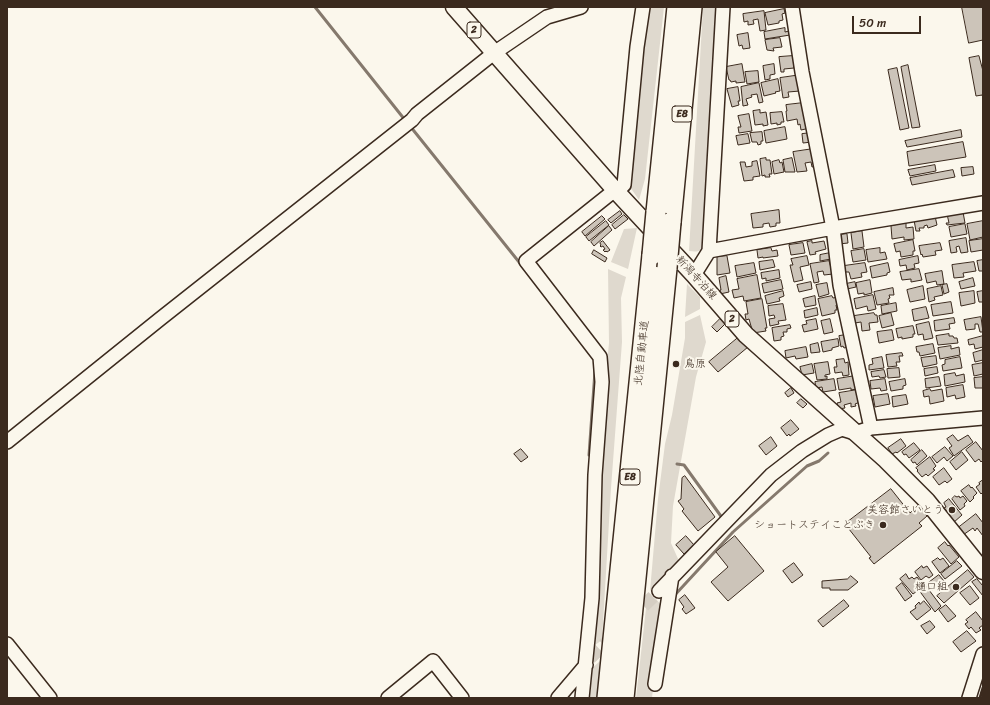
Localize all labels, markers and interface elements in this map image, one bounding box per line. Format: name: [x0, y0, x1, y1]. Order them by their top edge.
scale bar: [854, 8, 923, 34]
text: 50 m: [859, 12, 886, 34]
road number: 2: [467, 22, 481, 38]
road number: E8: [672, 106, 692, 122]
street label: 新潟寺泊線: [673, 253, 719, 303]
road number: 2: [725, 311, 739, 327]
street label: 北陸自動車道: [632, 319, 652, 387]
place label: 鳥原: [684, 357, 706, 371]
marker: 鳥原: [671, 359, 681, 369]
road number: E8: [620, 469, 640, 485]
place label: 美容館さいとう: [867, 503, 944, 517]
marker: 美容館さいとう: [947, 505, 957, 515]
place label: ショートステイことぶき: [754, 518, 875, 532]
marker: ショートステイことぶき: [878, 520, 888, 530]
place label: 樋口組: [915, 580, 948, 594]
marker: 樋口組: [951, 582, 961, 592]

